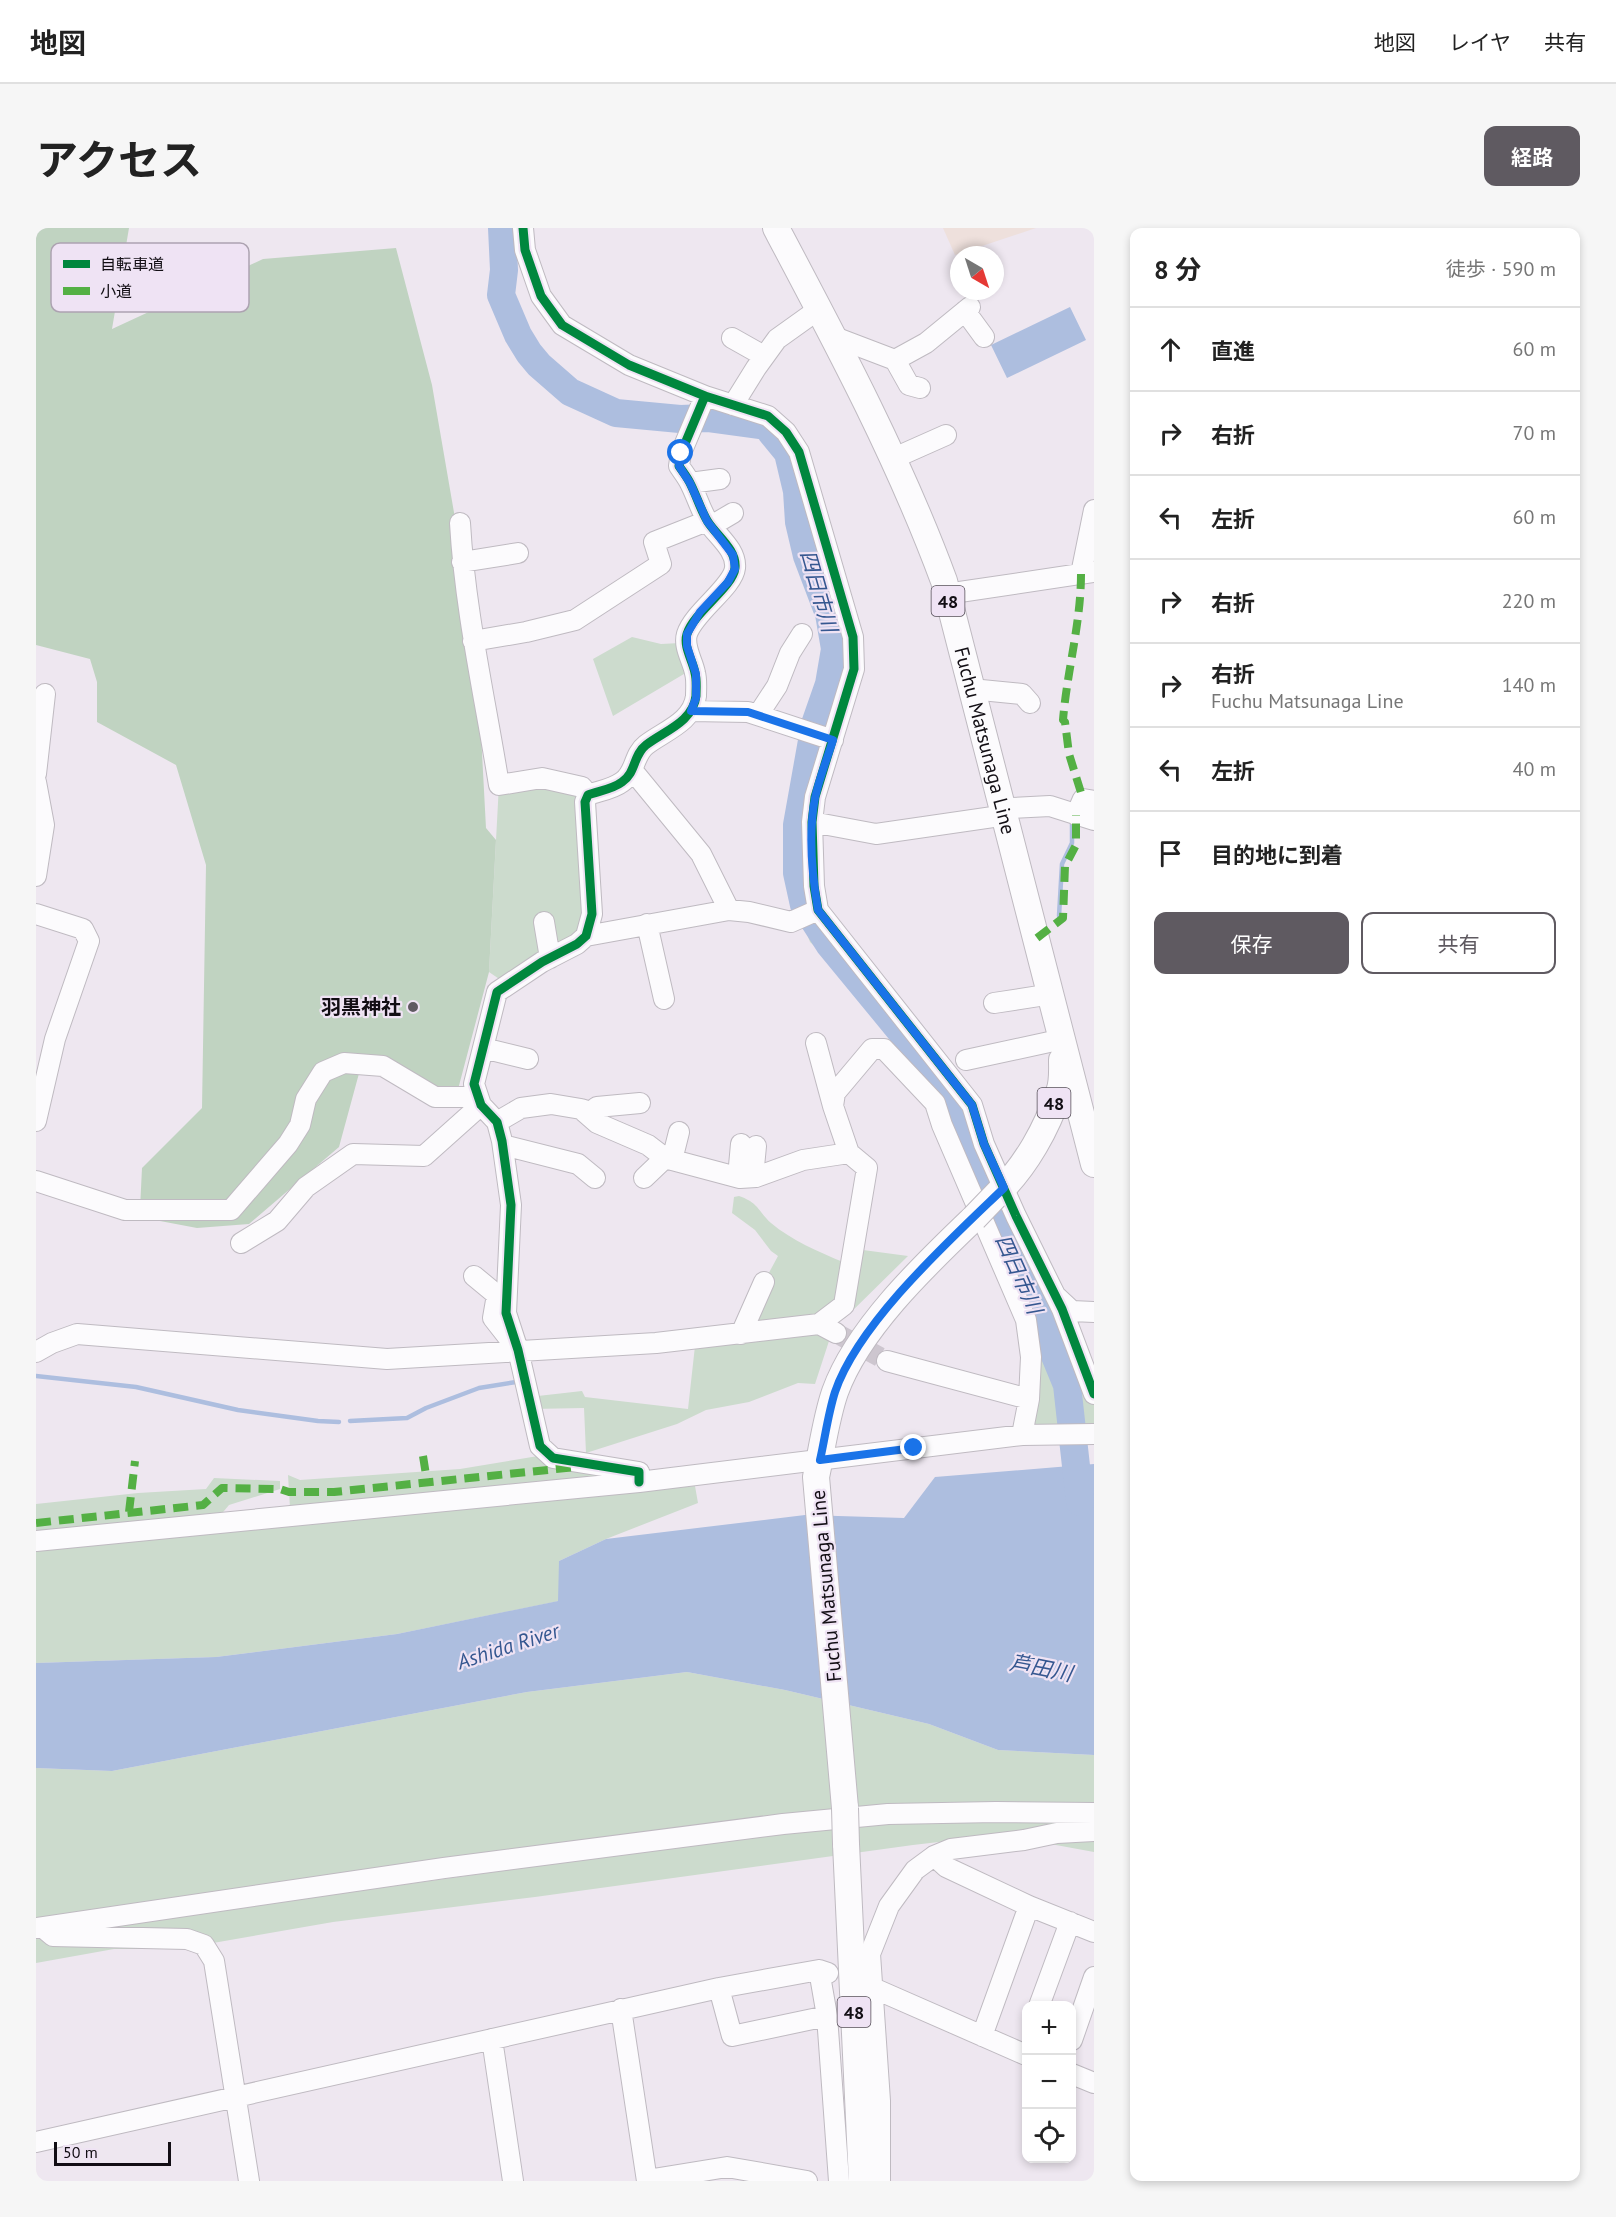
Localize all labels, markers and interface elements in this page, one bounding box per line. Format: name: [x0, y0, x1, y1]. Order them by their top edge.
text: 地図: [30, 24, 86, 61]
text: 地図: [1374, 29, 1416, 56]
text: レイヤ: [1449, 29, 1511, 56]
text: 共有: [1544, 29, 1586, 56]
button: 経路: [1484, 126, 1580, 186]
text: アクセス: [36, 132, 202, 187]
legend: [51, 243, 249, 312]
north arrow: [950, 246, 1004, 300]
text: 8 分: [1154, 253, 1201, 286]
text: 自転車道: [100, 254, 164, 274]
text: 徒歩 · 590 m: [1446, 256, 1556, 282]
text: 小道: [100, 281, 132, 301]
icon: ahead: [1154, 333, 1187, 366]
text: 60 m: [1513, 336, 1556, 362]
text: 直進: [1211, 337, 1255, 365]
icon: right: [1154, 417, 1187, 450]
text: 70 m: [1513, 420, 1556, 446]
text: 右折: [1211, 421, 1255, 449]
route start: [667, 439, 693, 465]
icon: left: [1154, 501, 1187, 534]
text: 60 m: [1513, 504, 1556, 530]
text: 左折: [1211, 505, 1255, 533]
water label: 四日市川: [794, 547, 844, 637]
icon: right: [1154, 585, 1187, 618]
road number: 48: [932, 586, 964, 616]
text: 220 m: [1502, 588, 1556, 614]
text: 右折: [1211, 589, 1255, 617]
street label: Fuchu Matsunaga Line: [948, 644, 1022, 837]
text: 右折: [1211, 660, 1255, 688]
icon: right: [1154, 669, 1187, 702]
text: 140 m: [1502, 672, 1556, 698]
text: Fuchu Matsunaga Line: [1211, 688, 1404, 714]
icon: left: [1154, 753, 1187, 786]
text: 40 m: [1513, 756, 1556, 782]
text: 左折: [1211, 757, 1255, 785]
icon: arrive: [1154, 837, 1187, 870]
text: 目的地に到着: [1211, 841, 1343, 869]
button: 保存: [1154, 912, 1349, 974]
button: 共有: [1361, 912, 1556, 974]
place label: 羽黒神社: [321, 994, 401, 1020]
marker: 羽黒神社: [406, 1000, 420, 1014]
road number: 48: [1038, 1088, 1070, 1118]
water label: 四日市川: [990, 1230, 1049, 1320]
route end: [900, 1434, 926, 1460]
street label: Fuchu Matsunaga Line: [805, 1489, 847, 1683]
water label: Ashida River: [453, 1616, 564, 1675]
water label: 芦田川: [1008, 1649, 1076, 1688]
road number: 48: [838, 1997, 870, 2027]
map controls: [1022, 2001, 1076, 2163]
button: +: [1022, 2001, 1076, 2055]
button: −: [1022, 2055, 1076, 2109]
button: locate: [1022, 2109, 1076, 2163]
scale bar: [54, 2139, 171, 2166]
text: 50 m: [63, 2142, 98, 2162]

